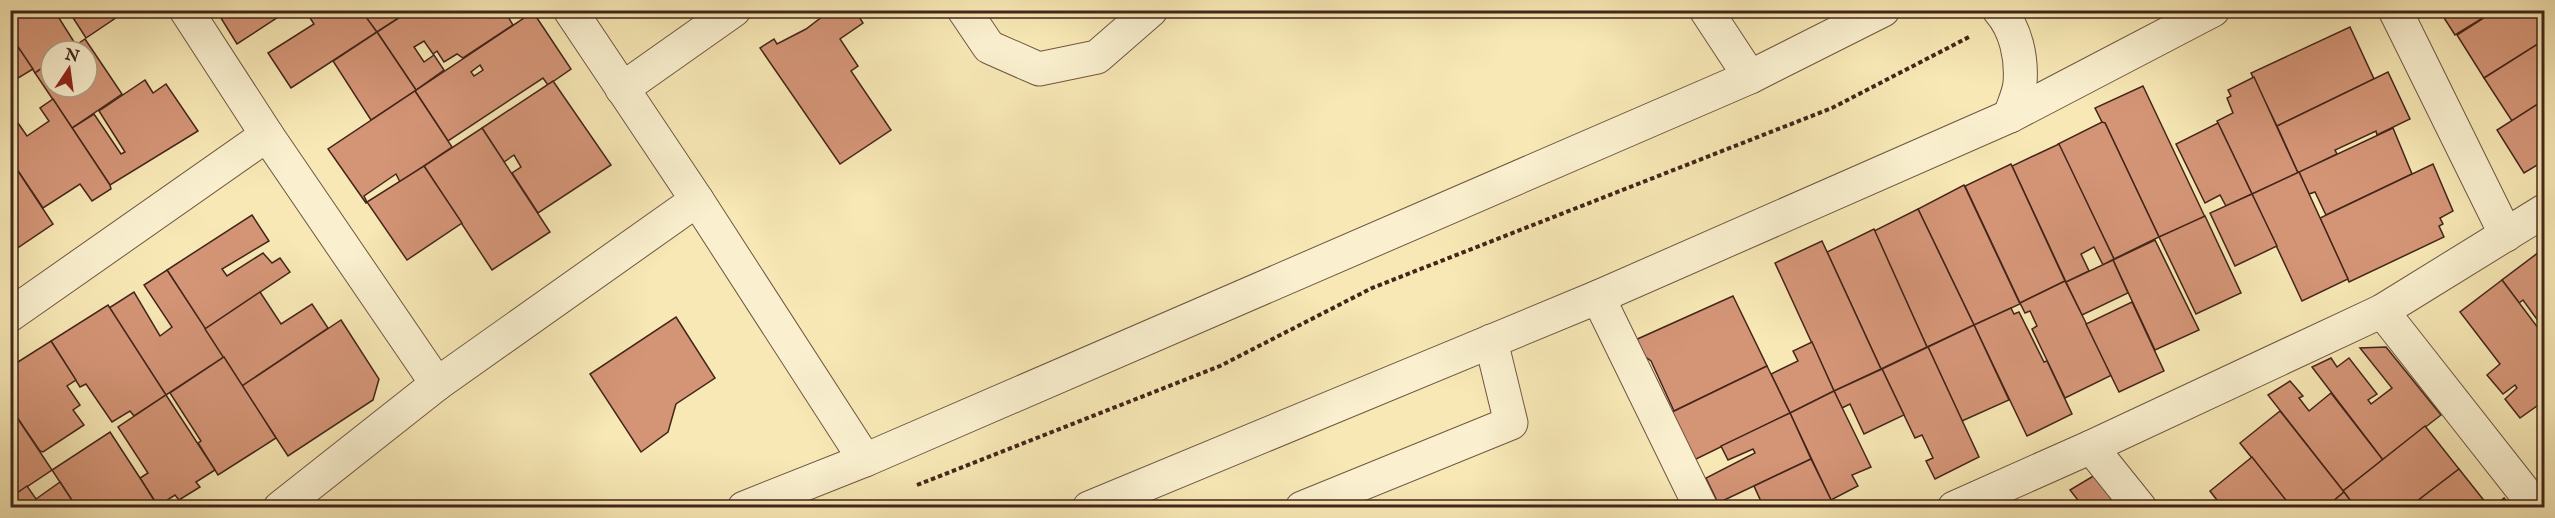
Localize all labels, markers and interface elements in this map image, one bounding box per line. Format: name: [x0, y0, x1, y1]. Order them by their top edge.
north arrow: [39, 39, 99, 99]
text: N: [62, 45, 81, 68]

